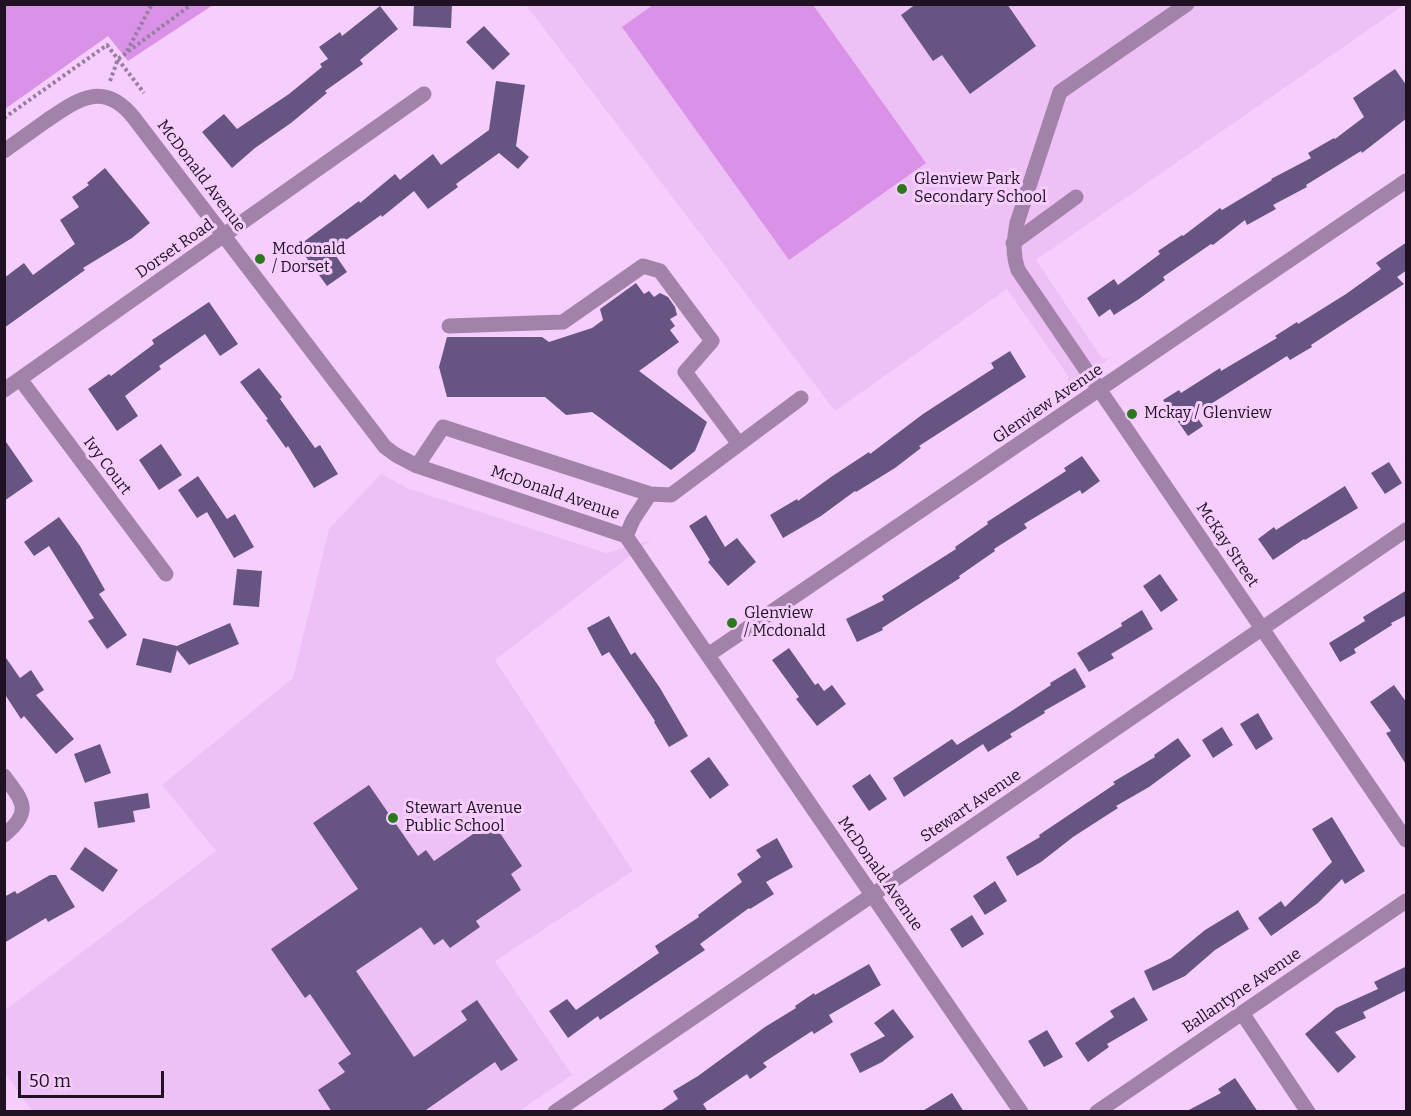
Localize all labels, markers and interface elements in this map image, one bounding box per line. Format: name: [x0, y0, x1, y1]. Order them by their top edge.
street label: McDonald Avenue: [153, 116, 249, 236]
place label: Glenview Park Secondary School: [914, 170, 1047, 208]
marker: Glenview Park Secondary School: [895, 182, 909, 196]
street label: Dorset Road: [132, 215, 218, 283]
place label: Mcdonald / Dorset: [272, 240, 346, 278]
marker: Mcdonald / Dorset: [253, 252, 267, 266]
street label: Glenview Avenue: [989, 360, 1107, 448]
place label: Mckay / Glenview: [1144, 404, 1272, 424]
marker: Mckay / Glenview: [1125, 407, 1139, 421]
street label: Ivy Court: [79, 433, 135, 499]
street label: McDonald Avenue: [488, 462, 622, 524]
street label: McKay Street: [1192, 499, 1262, 591]
place label: Glenview / Mcdonald: [744, 604, 826, 642]
marker: Glenview / Mcdonald: [725, 616, 739, 630]
street label: Stewart Avenue: [917, 765, 1025, 847]
place label: Stewart Avenue Public School: [405, 799, 522, 837]
marker: Stewart Avenue Public School: [386, 811, 400, 825]
street label: McDonald Avenue: [833, 813, 927, 935]
street label: Ballantyne Avenue: [1179, 944, 1305, 1038]
scale bar: [21, 1059, 166, 1097]
text: 50 m: [29, 1070, 71, 1092]

